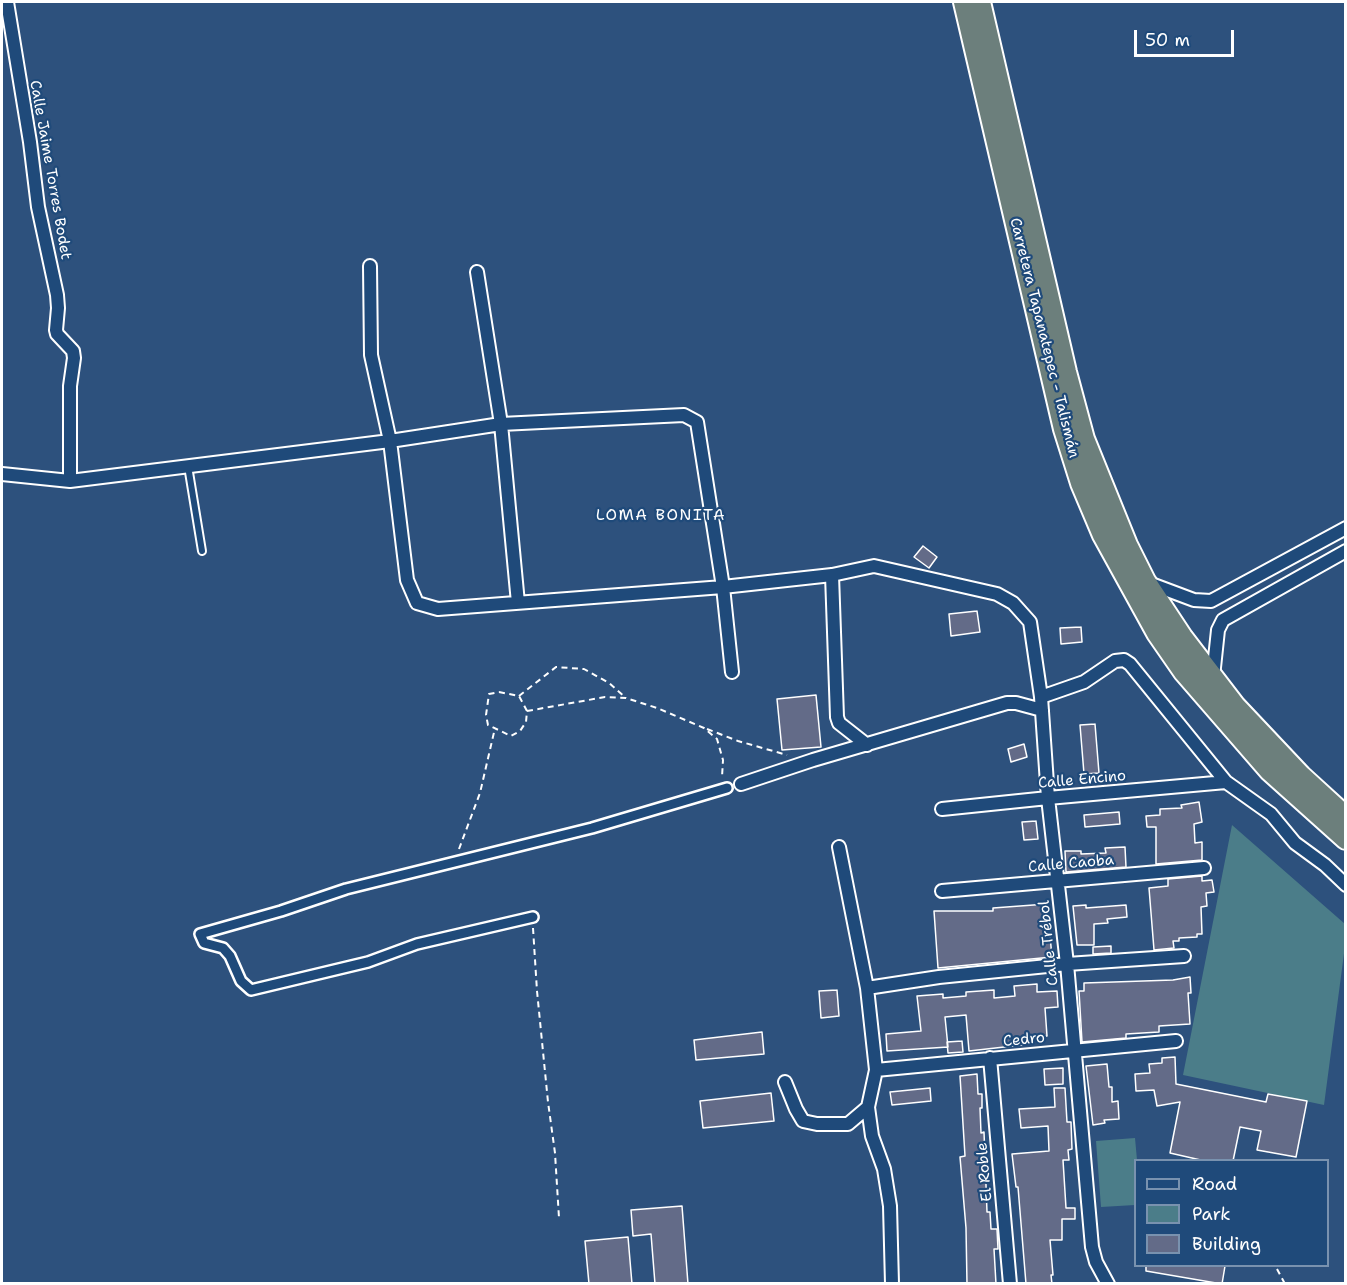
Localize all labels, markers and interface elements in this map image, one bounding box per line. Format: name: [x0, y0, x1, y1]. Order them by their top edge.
scale bar: [1137, 18, 1238, 56]
text: 50 m: [1145, 28, 1190, 52]
street label: Calle Jaime Torres Bodet: [25, 79, 75, 261]
street label: Carretera Tapanatepec - Talismán: [1005, 216, 1083, 460]
district label: LOMA BONITA: [596, 506, 726, 526]
street label: Calle Encino: [1037, 767, 1127, 793]
street label: Calle Caoba: [1027, 851, 1115, 877]
street label: Calle Trébol: [1036, 899, 1062, 987]
street label: Cedro: [1002, 1029, 1046, 1051]
street label: El Roble: [973, 1142, 997, 1202]
legend: [1134, 1159, 1329, 1267]
text: Road: [1192, 1172, 1237, 1196]
text: Park: [1192, 1202, 1231, 1226]
text: Building: [1192, 1232, 1261, 1256]

